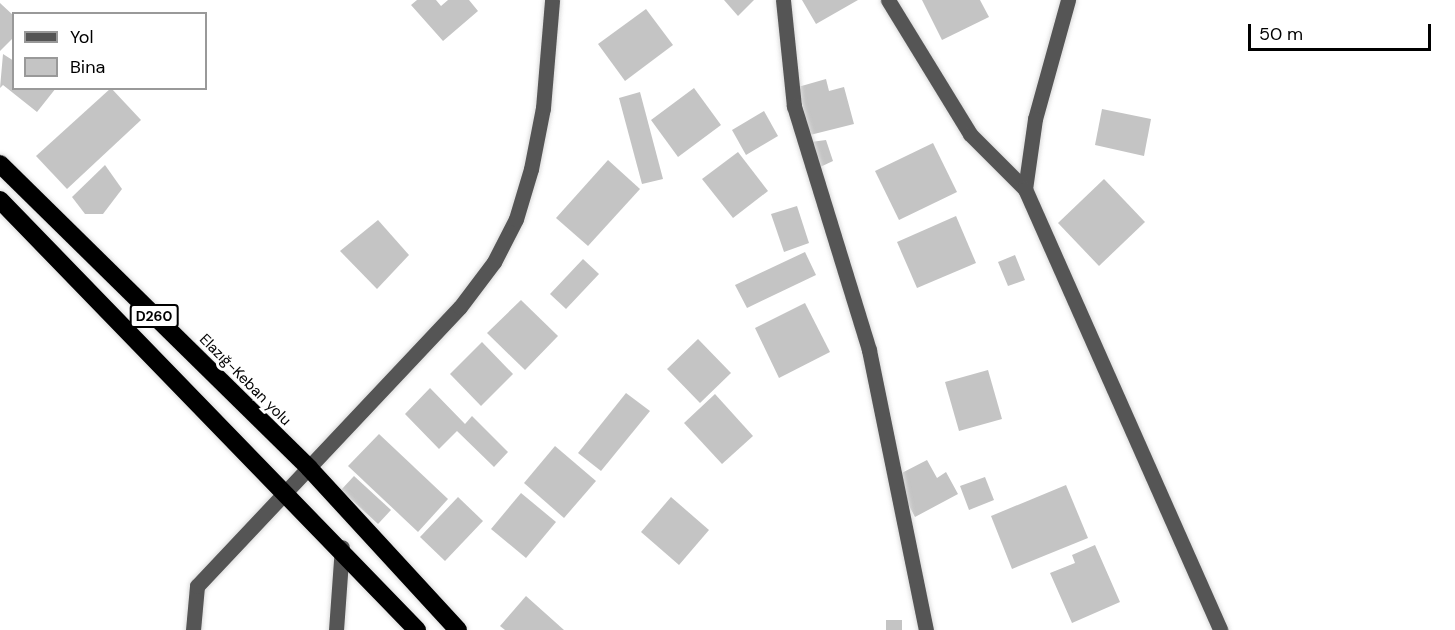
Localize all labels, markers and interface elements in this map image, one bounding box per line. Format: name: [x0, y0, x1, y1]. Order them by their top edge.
legend: [12, 12, 207, 90]
scale bar: [1251, 12, 1434, 50]
text: 50 m: [1259, 22, 1303, 46]
text: Yol: [70, 25, 94, 49]
text: Bina: [70, 55, 105, 79]
road number: D260: [128, 305, 180, 327]
street label: Elazığ-Keban yolu: [195, 330, 295, 430]

